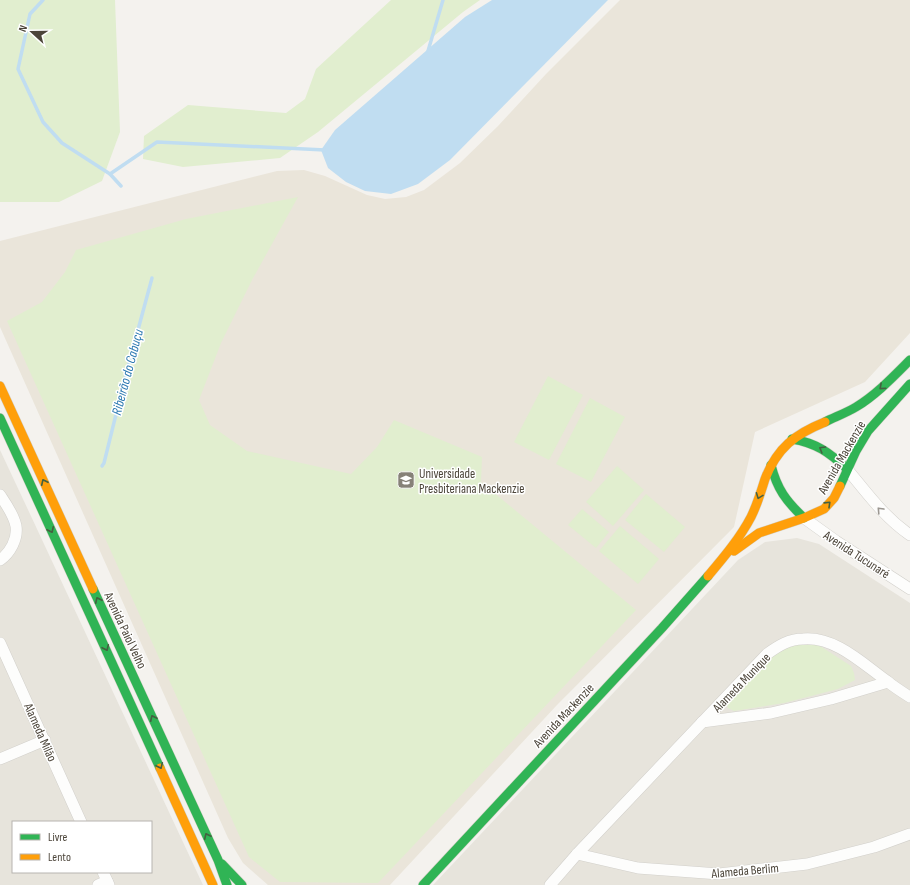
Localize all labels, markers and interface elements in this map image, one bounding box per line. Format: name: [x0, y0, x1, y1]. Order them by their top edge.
north arrow: [12, 12, 52, 52]
text: N: [16, 23, 30, 34]
water label: Ribeirão do Cabuçu: [108, 327, 147, 417]
one-way arrow: [880, 382, 887, 389]
street label: Avenida Mackenzie: [814, 418, 869, 498]
one-way arrow: [819, 446, 826, 453]
place label: Universidade Presbiteriana Mackenzie: [419, 466, 524, 497]
school or university icon: Universidade Presbiteriana Mackenzie: [396, 470, 416, 490]
one-way arrow: [41, 478, 49, 486]
one-way arrow: [756, 493, 764, 500]
one-way arrow: [823, 501, 831, 509]
one-way arrow: [878, 507, 885, 515]
one-way arrow: [46, 526, 54, 533]
street label: Avenida Tucunaré: [819, 527, 893, 582]
street label: Avenida Paiol Velho: [100, 589, 150, 671]
one-way arrow: [95, 596, 103, 604]
one-way arrow: [101, 644, 109, 651]
street label: Alameda Munique: [709, 650, 774, 716]
street label: Avenida Mackenzie: [529, 680, 597, 752]
street label: Alameda Milão: [20, 700, 60, 764]
one-way arrow: [150, 715, 158, 722]
one-way arrow: [155, 762, 163, 769]
legend: [12, 821, 152, 873]
text: Livre: [48, 830, 68, 845]
one-way arrow: [204, 833, 212, 840]
text: Lento: [48, 850, 71, 865]
street label: Alameda Berlim: [710, 860, 779, 882]

